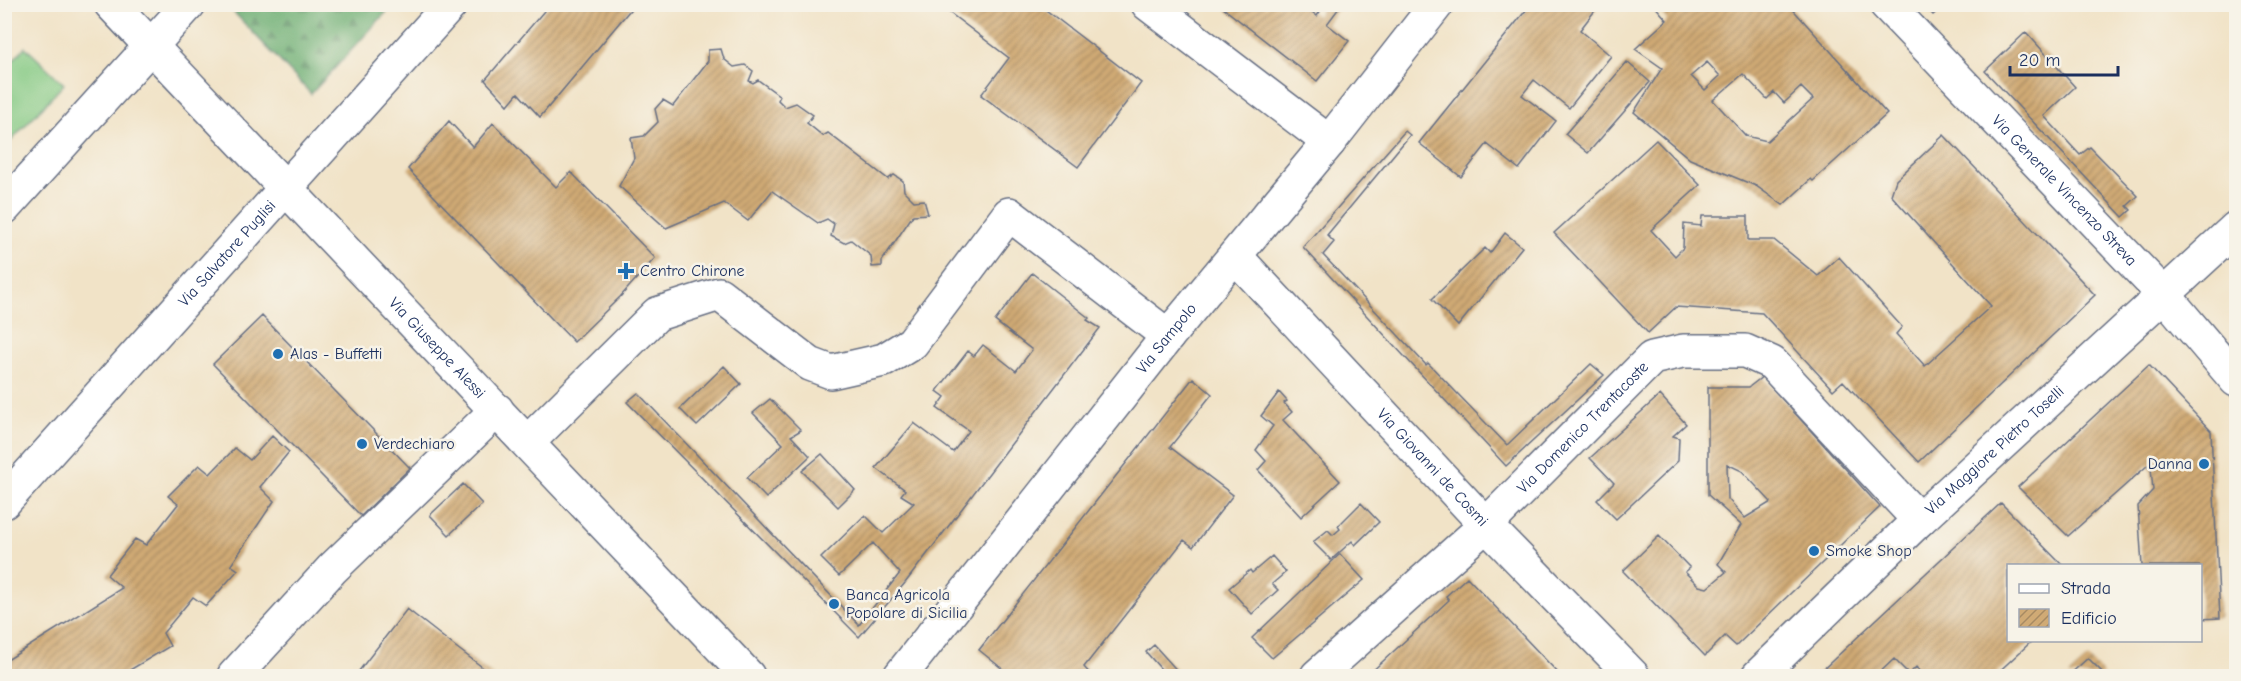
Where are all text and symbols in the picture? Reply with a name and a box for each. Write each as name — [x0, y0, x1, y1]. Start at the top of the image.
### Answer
scale bar — [2010, 39, 2118, 77]
text: 20 m — [2019, 50, 2060, 71]
street label: Via Generale Vincenzo Streva — [1988, 111, 2140, 270]
street label: Via Salvatore Puglisi — [175, 197, 279, 310]
marker: Centro Chirone — [617, 262, 635, 280]
place label: Centro Chirone — [640, 262, 745, 280]
street label: Via Giuseppe Alessi — [385, 294, 489, 402]
street label: Via Sampolo — [1133, 300, 1200, 377]
place label: Alas - Buffetti — [290, 345, 382, 363]
marker: Alas - Buffetti — [271, 347, 285, 361]
street label: Via Domenico Trentacoste — [1514, 358, 1652, 497]
street label: Via Maggiore Pietro Toselli — [1922, 382, 2068, 519]
street label: Via Giovanni de Cosmi — [1373, 405, 1492, 530]
place label: Verdechiaro — [374, 435, 455, 453]
marker: Verdechiaro — [355, 437, 369, 451]
place label: Danna — [2148, 455, 2192, 473]
marker: Danna — [2197, 457, 2211, 471]
place label: Smoke Shop — [1826, 542, 1912, 560]
marker: Smoke Shop — [1807, 544, 1821, 558]
legend — [2007, 564, 2202, 642]
text: Strada — [2061, 578, 2111, 599]
place label: Banca Agricola Popolare di Sicilia — [846, 586, 968, 622]
marker: Banca Agricola Popolare di Sicilia — [827, 597, 841, 611]
text: Edificio — [2061, 608, 2117, 629]

